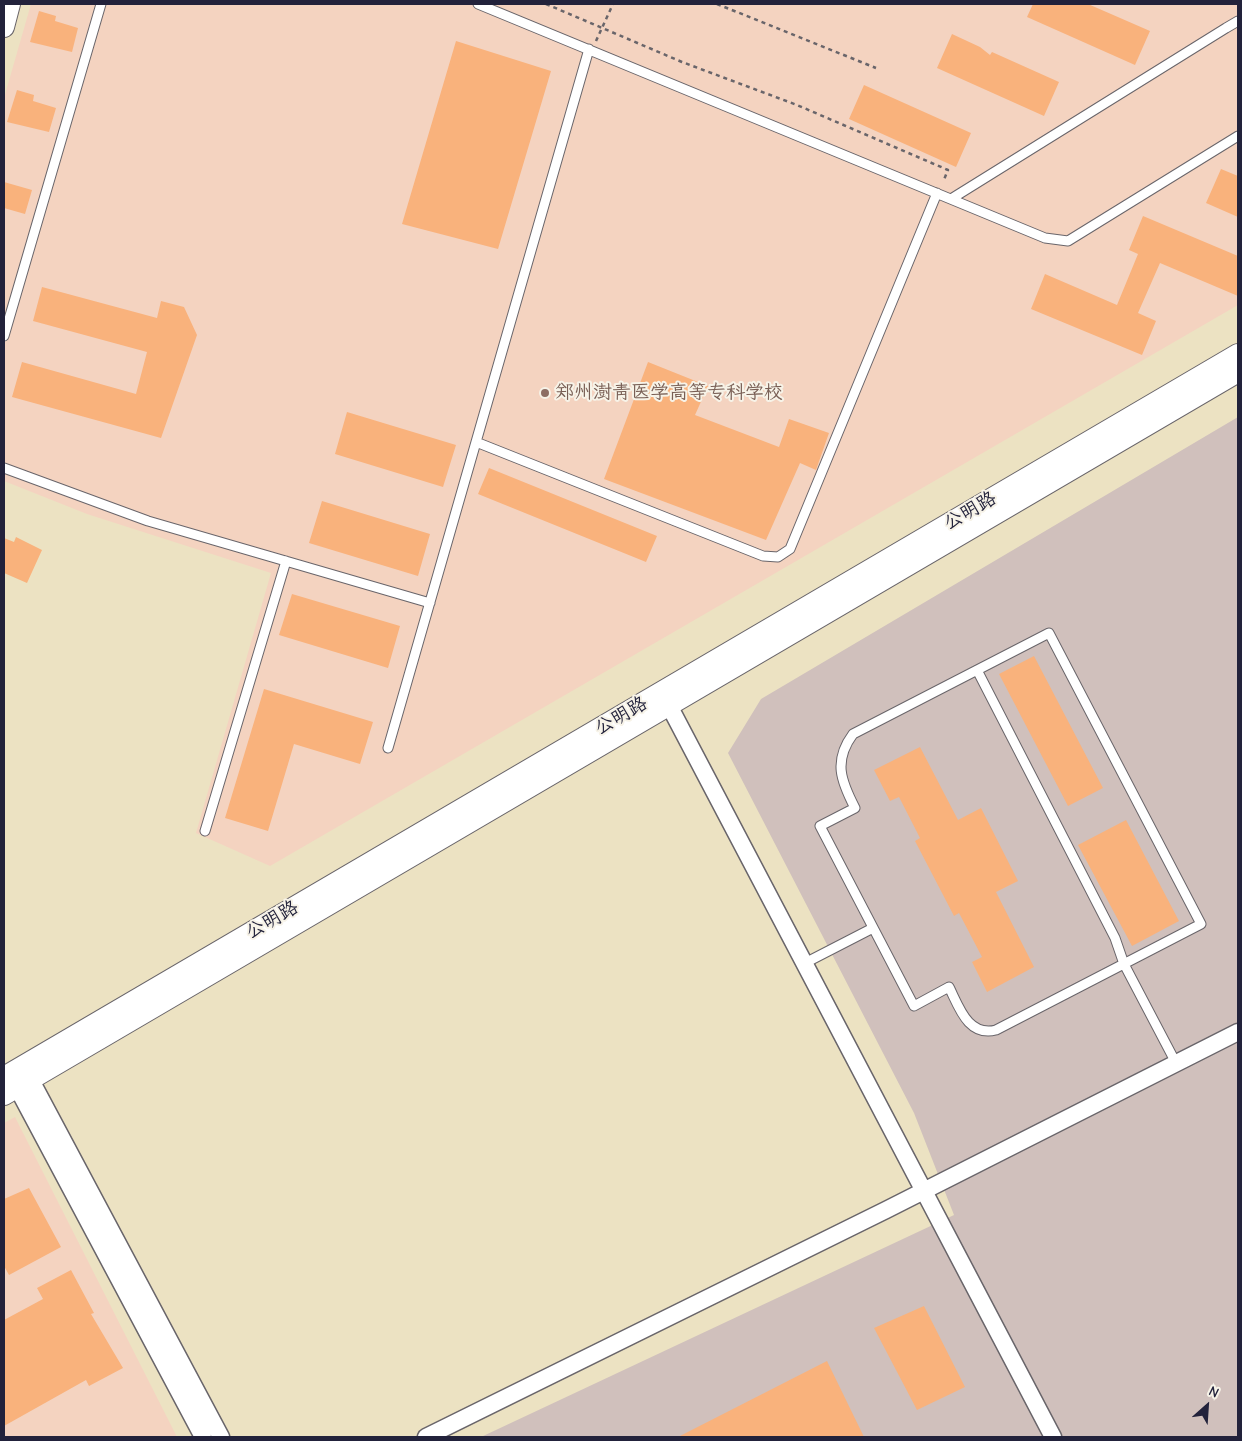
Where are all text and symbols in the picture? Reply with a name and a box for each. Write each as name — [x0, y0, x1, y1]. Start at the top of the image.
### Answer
place label: 郑州澍青医学高等专科学校 — [555, 382, 783, 404]
marker: 郑州澍青医学高等专科学校 — [539, 387, 551, 399]
street label: 公明路 — [940, 487, 1000, 535]
street label: 公明路 — [591, 692, 651, 740]
street label: 公明路 — [242, 896, 302, 944]
north arrow — [1182, 1381, 1232, 1431]
text: N — [1206, 1382, 1222, 1402]

